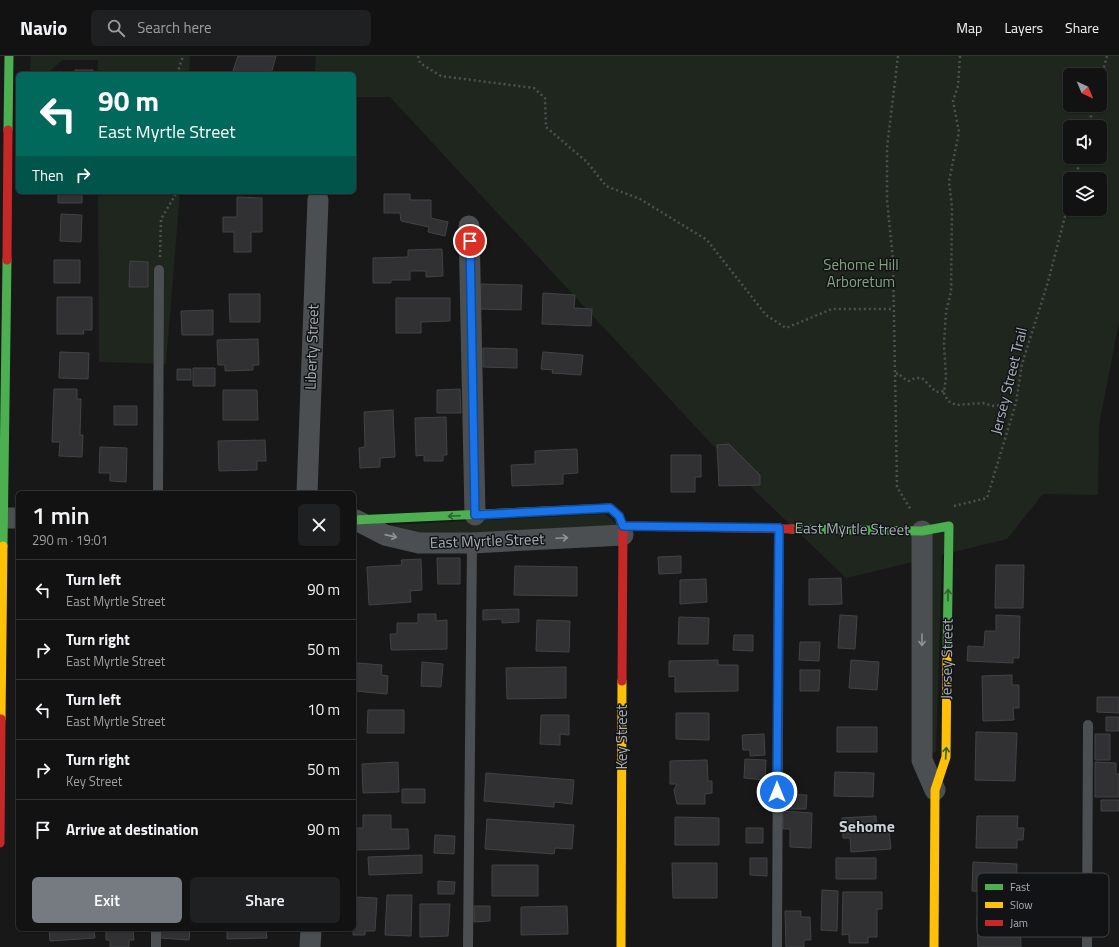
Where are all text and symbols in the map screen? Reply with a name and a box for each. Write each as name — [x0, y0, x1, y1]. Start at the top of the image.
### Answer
search box — [91, 10, 371, 46]
text: Navio — [20, 13, 67, 42]
text: Search here — [137, 16, 212, 39]
icon: search — [105, 17, 127, 39]
text: Map — [956, 17, 982, 38]
text: Layers — [1004, 17, 1043, 38]
text: Share — [1065, 17, 1099, 38]
north arrow — [1063, 68, 1107, 112]
map controls — [1063, 68, 1107, 216]
text: 90 m — [98, 79, 159, 122]
icon: left — [32, 88, 84, 140]
text: East Myrtle Street — [98, 118, 236, 145]
button: sound — [1063, 120, 1107, 164]
text: Then — [32, 164, 64, 187]
icon: right — [72, 164, 94, 186]
button: layers — [1063, 172, 1107, 216]
pin — [453, 224, 487, 258]
icon: arrive — [459, 230, 481, 252]
park label: Sehome Hill Arboretum — [823, 253, 899, 293]
street label: Liberty Street — [299, 303, 325, 390]
street label: Jersey Street Trail — [984, 325, 1033, 437]
text: 1 min — [32, 497, 90, 533]
button: close — [298, 504, 340, 546]
one-way arrow — [448, 512, 461, 519]
street label: East Myrtle Street — [794, 516, 910, 541]
street label: East Myrtle Street — [429, 527, 545, 554]
text: 290 m · 19:01 — [32, 530, 108, 550]
one-way arrow — [384, 533, 397, 540]
one-way arrow — [555, 535, 568, 542]
text: Turn left — [66, 568, 121, 591]
text: 90 m — [307, 578, 340, 601]
icon: left — [32, 579, 54, 601]
one-way arrow — [944, 589, 952, 602]
text: East Myrtle Street — [66, 591, 165, 611]
street label: Jersey Street — [934, 618, 959, 700]
text: Turn right — [66, 628, 130, 651]
one-way arrow — [918, 633, 926, 646]
text: 50 m — [307, 638, 340, 661]
icon: right — [32, 639, 54, 661]
text: East Myrtle Street — [66, 651, 165, 671]
text: Turn left — [66, 688, 121, 711]
text: 10 m — [307, 698, 340, 721]
icon: left — [32, 699, 54, 721]
street label: Key Street — [610, 704, 633, 769]
text: East Myrtle Street — [66, 711, 165, 731]
one-way arrow — [942, 747, 949, 760]
text: Turn right — [66, 748, 130, 771]
text: 50 m — [307, 758, 340, 781]
icon: right — [32, 759, 54, 781]
text: Key Street — [66, 771, 122, 791]
position arrow — [756, 771, 798, 813]
district label: Sehome — [839, 814, 895, 838]
text: Arrive at destination — [66, 818, 199, 841]
text: 90 m — [307, 818, 340, 841]
icon: arrive — [32, 819, 54, 841]
legend — [977, 873, 1109, 937]
button: Exit — [32, 877, 182, 923]
button: Share — [190, 877, 340, 923]
text: Fast — [1010, 879, 1030, 895]
text: Slow — [1010, 897, 1033, 913]
text: Jam — [1010, 915, 1028, 931]

